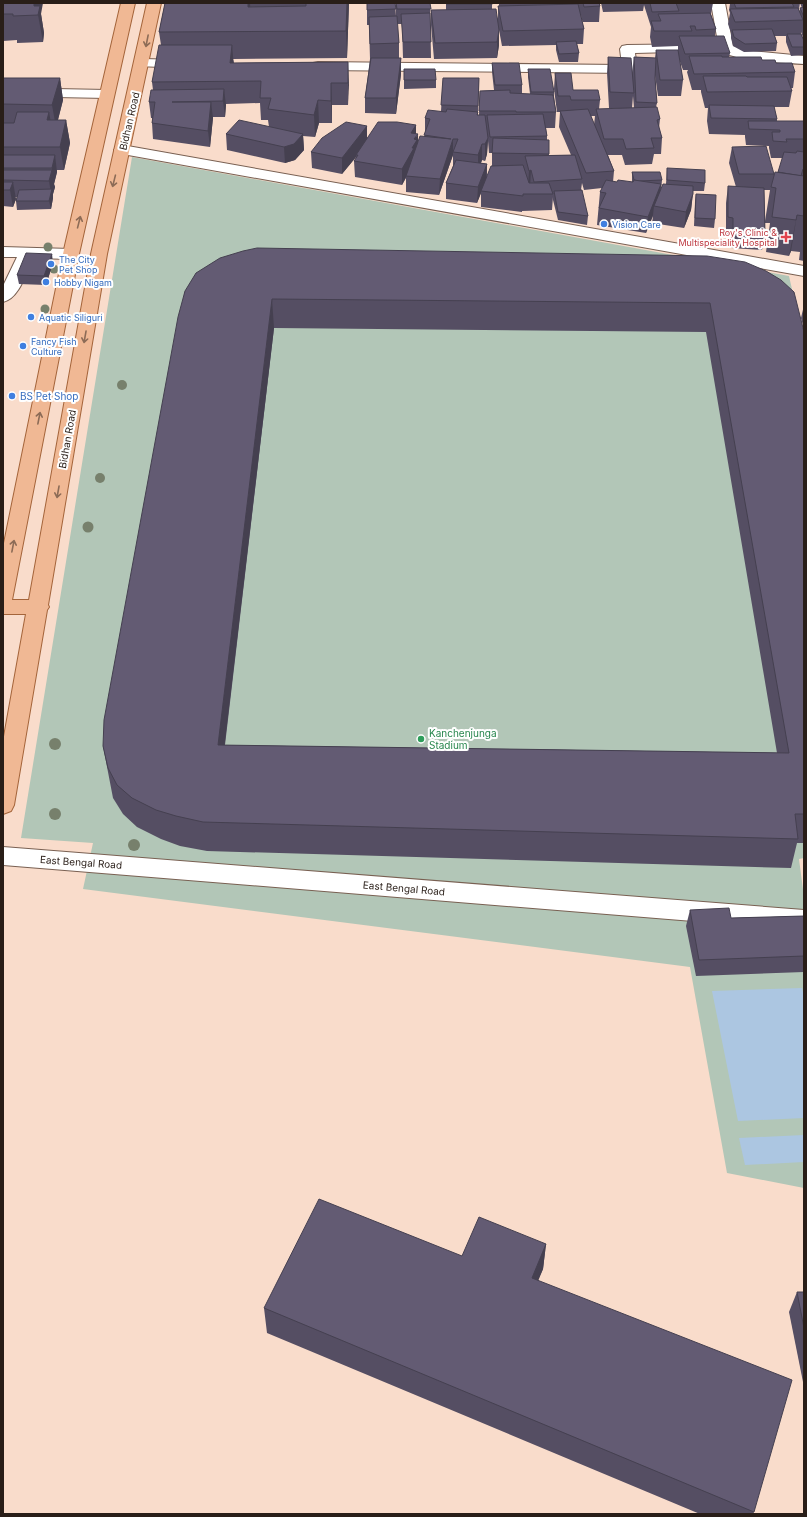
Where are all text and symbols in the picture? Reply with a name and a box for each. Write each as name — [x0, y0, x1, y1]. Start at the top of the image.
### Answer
one-way arrow — [142, 34, 150, 47]
street label: Bidhan Road — [116, 91, 142, 151]
one-way arrow — [110, 175, 117, 188]
one-way arrow — [76, 216, 83, 229]
marker: Vision Care — [599, 219, 609, 229]
place label: Vision Care — [612, 219, 661, 230]
place label: Roy's Clinic & Multispeciality Hospital — [678, 227, 777, 248]
marker: Roy's Clinic & Multispeciality Hospital — [780, 231, 792, 243]
place label: The City Pet Shop — [59, 254, 98, 275]
marker: The City Pet Shop — [46, 259, 56, 269]
marker: Hobby Nigam — [41, 277, 51, 287]
place label: Hobby Nigam — [54, 277, 112, 288]
marker: Aquatic Siliguri — [26, 312, 36, 322]
place label: Aquatic Siliguri — [39, 312, 103, 323]
one-way arrow — [80, 330, 88, 343]
place label: Fancy Fish Culture — [31, 336, 77, 357]
marker: Fancy Fish Culture — [18, 341, 28, 351]
place label: BS Pet Shop — [20, 390, 78, 402]
marker: BS Pet Shop — [7, 391, 17, 401]
street label: Bidhan Road — [56, 409, 78, 469]
one-way arrow — [35, 412, 43, 425]
one-way arrow — [54, 486, 62, 499]
one-way arrow — [10, 539, 18, 552]
place label: Kanchenjunga Stadium — [429, 727, 497, 751]
marker: Kanchenjunga Stadium — [416, 734, 426, 744]
street label: East Bengal Road — [39, 853, 123, 871]
street label: East Bengal Road — [362, 878, 446, 898]

